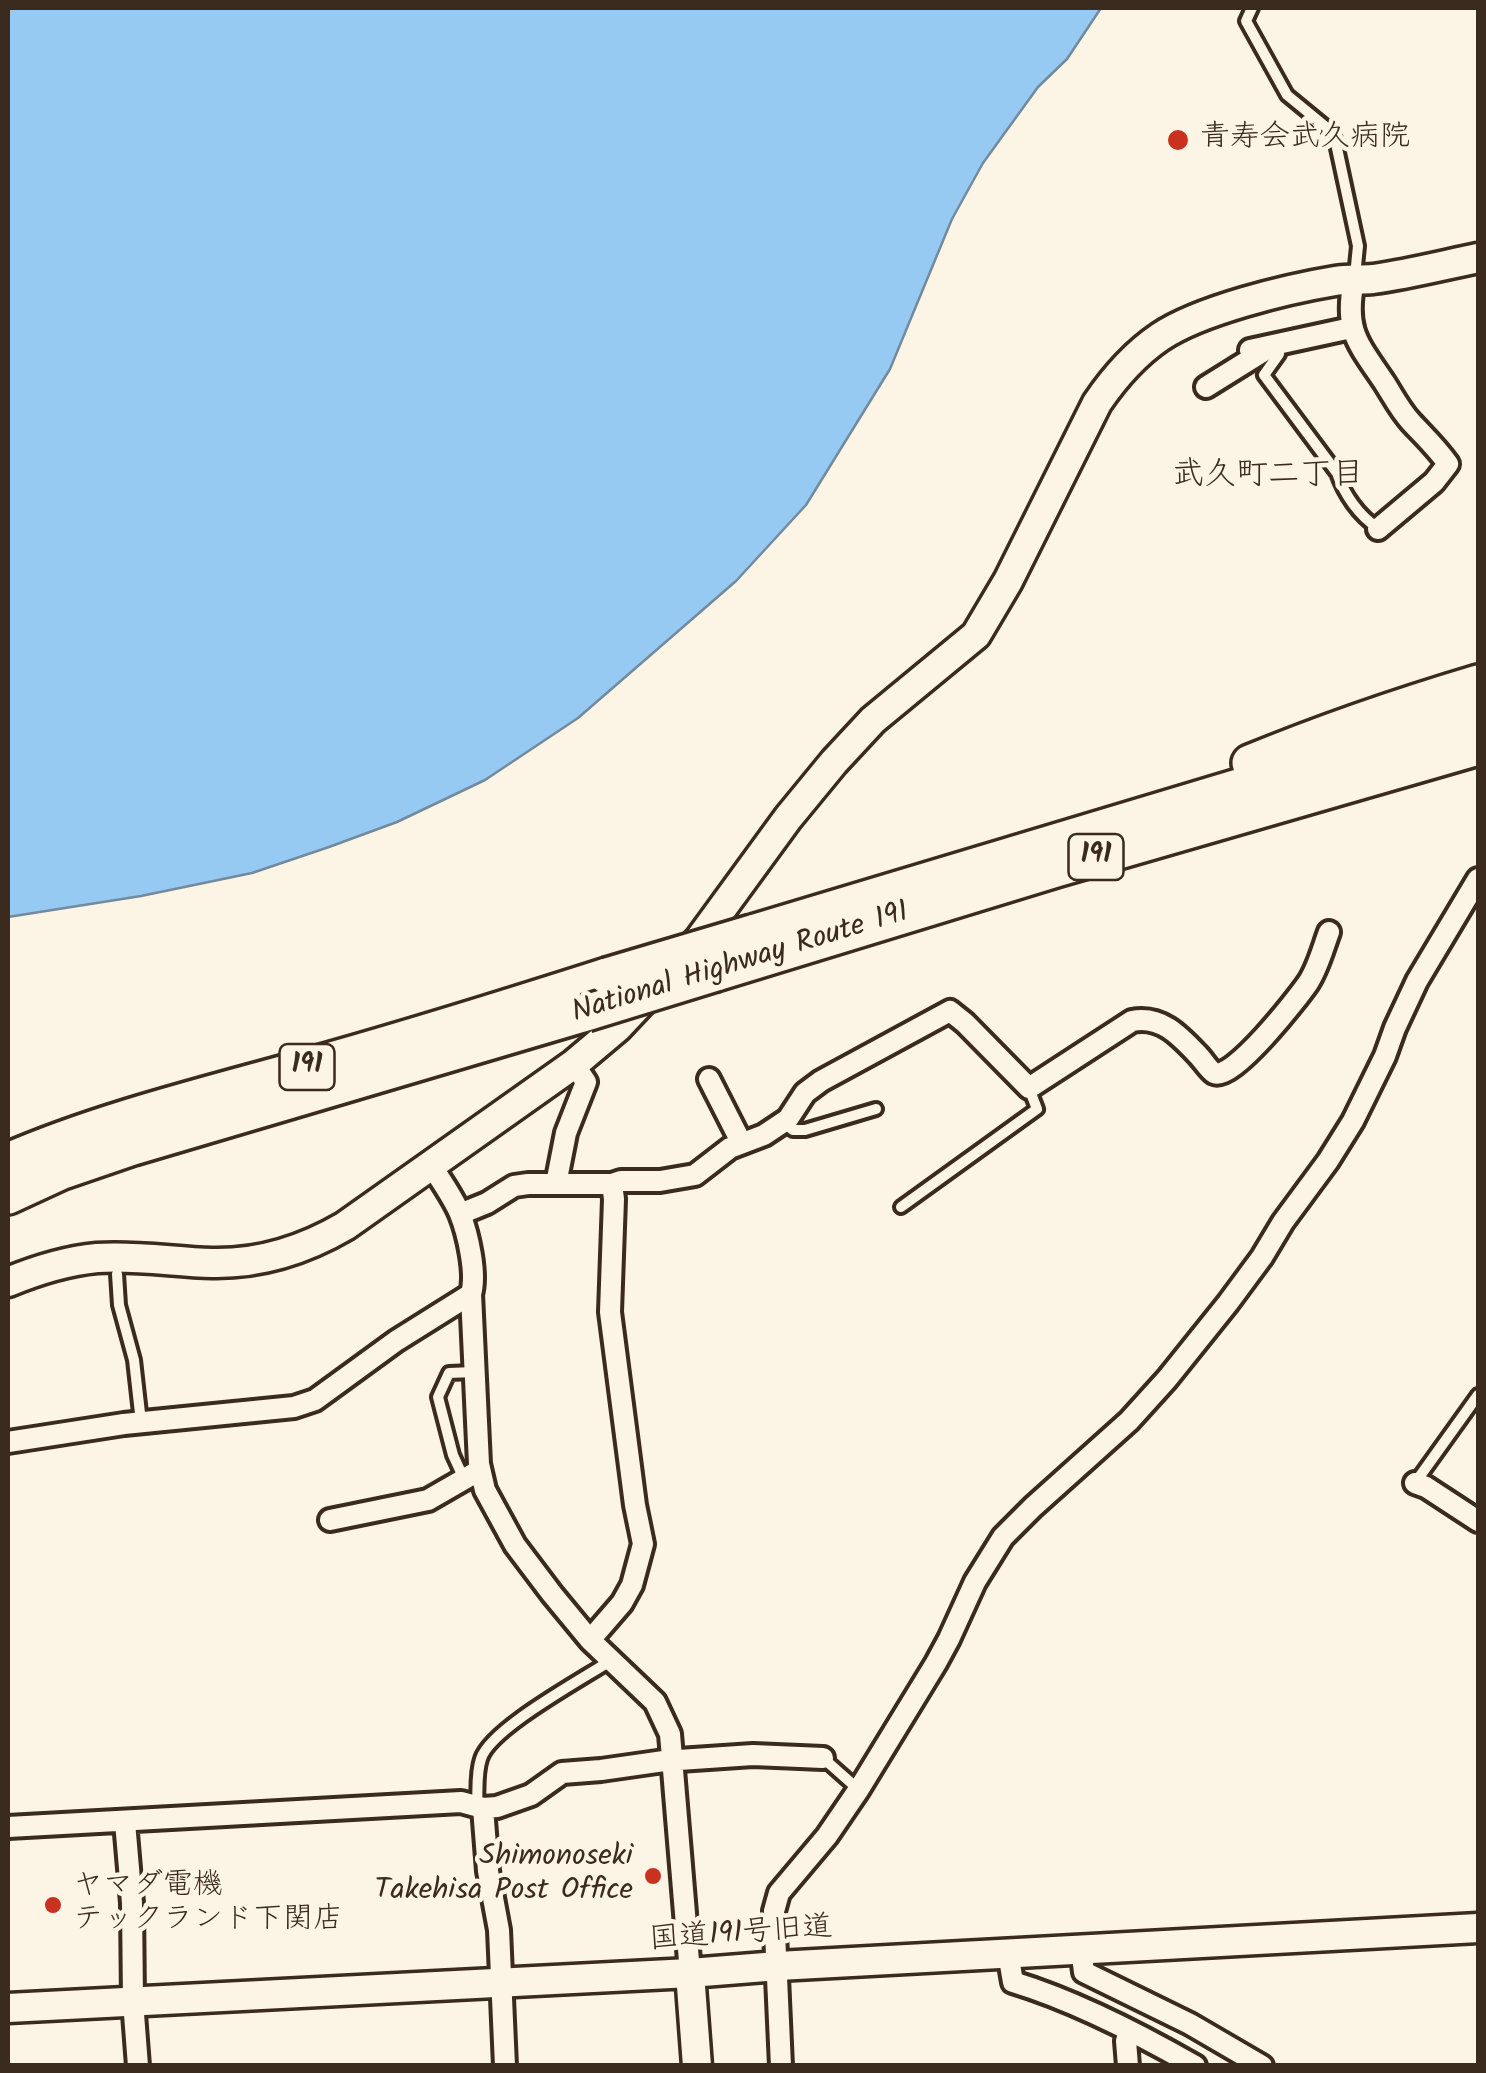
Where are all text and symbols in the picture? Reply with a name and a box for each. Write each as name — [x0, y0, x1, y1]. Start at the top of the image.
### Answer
place label: 青寿会武久病院 — [1200, 122, 1410, 158]
marker: 青寿会武久病院 — [1165, 127, 1191, 153]
district label: 武久町二丁目 — [1172, 459, 1364, 497]
road number: 191 — [1068, 834, 1124, 880]
street label: National Highway Route 191 — [568, 897, 914, 1033]
road number: 191 — [280, 1044, 334, 1090]
place label: Shimonoseki Takehisa Post Office — [375, 1841, 633, 1912]
marker: Shimonoseki Takehisa Post Office — [642, 1865, 664, 1887]
place label: ヤマダ電機 テックランド下関店 — [73, 1870, 343, 1940]
marker: ヤマダ電機 テックランド下関店 — [42, 1894, 64, 1916]
street label: 国道191号旧道 — [648, 1912, 834, 1960]

